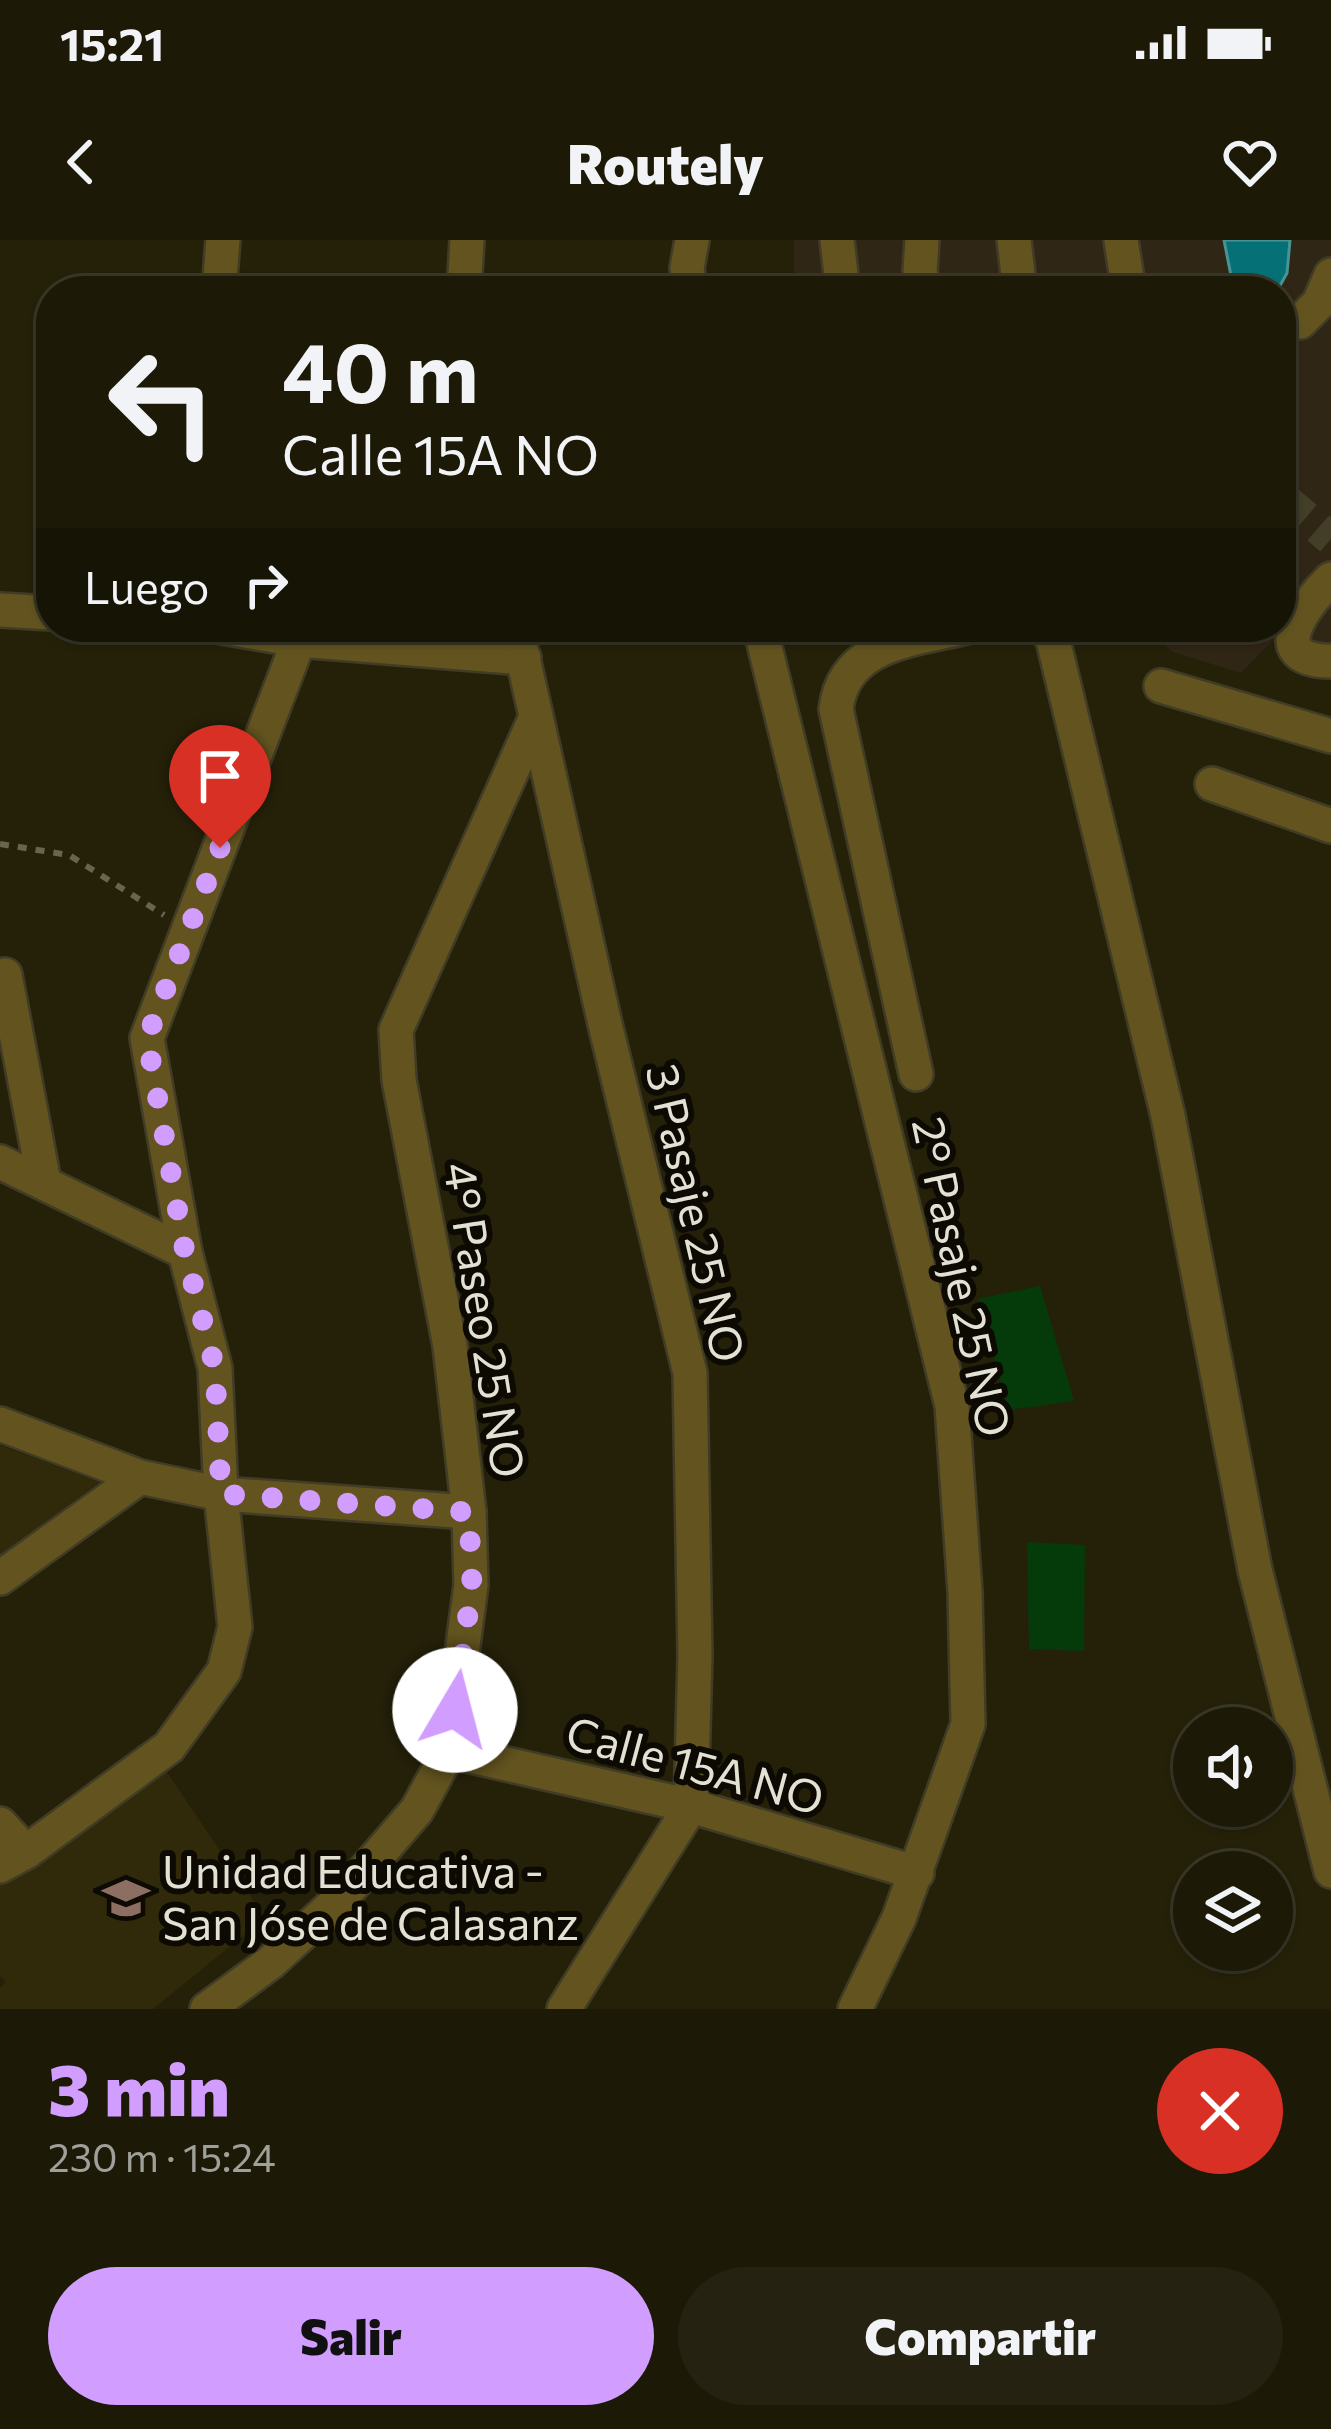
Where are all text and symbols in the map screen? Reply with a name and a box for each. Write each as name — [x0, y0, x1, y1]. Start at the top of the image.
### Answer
text: 15:21 — [60, 15, 164, 70]
icon: back — [48, 129, 114, 195]
text: Routely — [567, 129, 764, 195]
icon: heart — [1217, 129, 1283, 195]
text: 40 m — [282, 318, 479, 420]
icon: left — [84, 324, 240, 480]
text: Calle 15A NO — [282, 420, 599, 486]
icon: right — [233, 552, 299, 618]
text: Luego — [84, 558, 209, 613]
pin — [169, 725, 271, 848]
icon: arrive — [187, 743, 253, 809]
street label: 3 Pasaje 25 NO — [636, 1058, 758, 1367]
street label: 2° Pasaje 25 NO — [903, 1112, 1024, 1441]
street label: 4° Paseo 25 NO — [434, 1158, 539, 1481]
position arrow — [392, 1647, 518, 1773]
street label: Calle 15A NO — [561, 1703, 830, 1824]
map controls — [1173, 1707, 1293, 1971]
button: sound — [1173, 1707, 1293, 1827]
place label: Unidad Educativa - San Jóse de Calasanz — [162, 1842, 579, 1949]
button: layers — [1173, 1851, 1293, 1971]
school or university icon: Unidad Educativa - San Jóse de Calasanz — [101, 1873, 151, 1923]
text: 3 min — [48, 2043, 230, 2131]
button: close — [1157, 2048, 1283, 2174]
text: 230 m · 15:24 — [48, 2132, 276, 2180]
button: Salir — [48, 2267, 654, 2405]
button: Compartir — [678, 2267, 1283, 2405]

